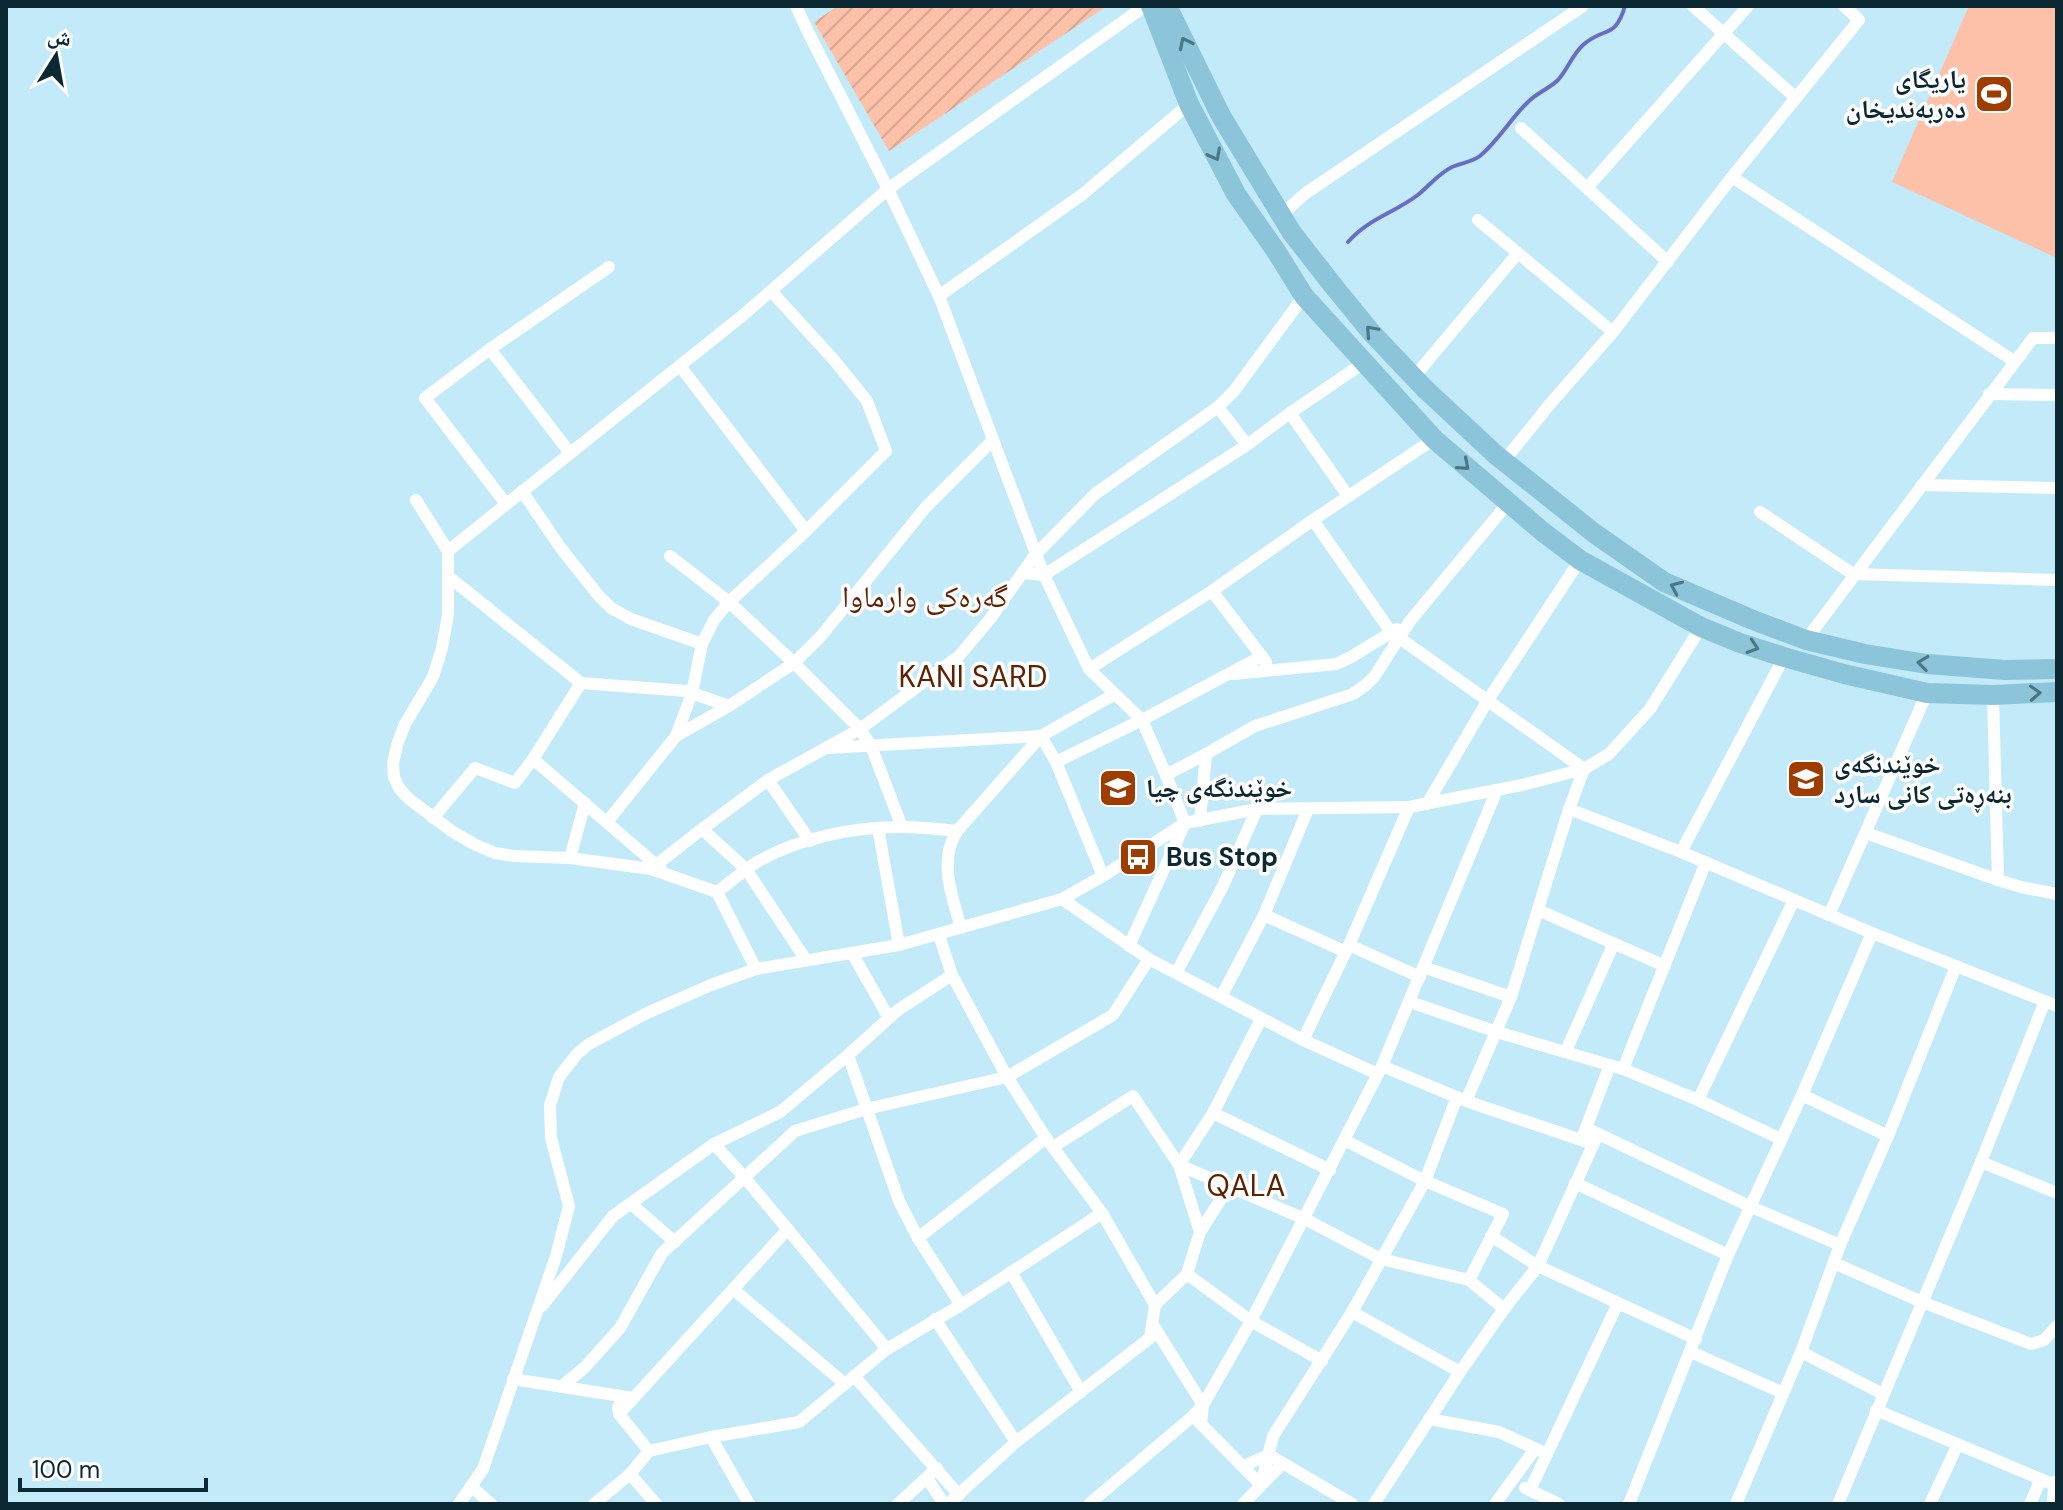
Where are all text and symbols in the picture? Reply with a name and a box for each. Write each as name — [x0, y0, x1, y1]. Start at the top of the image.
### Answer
north arrow — [16, 16, 96, 96]
text: ش — [45, 20, 74, 53]
one-way arrow — [1179, 37, 1195, 52]
place label: یاریگاى ده‌ربه‌ندیخان — [1846, 62, 1966, 126]
sports icon: یاریگاى ده‌ربه‌ندیخان — [1973, 73, 2015, 115]
one-way arrow — [1206, 146, 1221, 161]
one-way arrow — [1366, 326, 1380, 341]
one-way arrow — [1454, 455, 1469, 470]
district label: گەرەکی وارماوا — [842, 577, 1008, 616]
one-way arrow — [1670, 581, 1684, 597]
one-way arrow — [1745, 638, 1759, 654]
one-way arrow — [1916, 655, 1929, 672]
district label: KANI SARD — [899, 657, 1047, 696]
one-way arrow — [2029, 684, 2042, 701]
place label: خوێندنگەی بنەڕەتی کانی سارد — [1834, 747, 2012, 813]
school or university icon: خوێندنگەی بنەڕەتی کانی سارد — [1785, 758, 1827, 800]
school or university icon: خوێندنگەی چیا — [1097, 767, 1139, 809]
place label: خوێندنگەی چیا — [1146, 771, 1292, 805]
bus stop icon: Bus Stop — [1117, 836, 1159, 878]
place label: Bus Stop — [1166, 840, 1278, 874]
district label: QALA — [1207, 1166, 1286, 1205]
scale bar — [20, 1442, 206, 1492]
text: 100 m — [32, 1454, 100, 1485]

